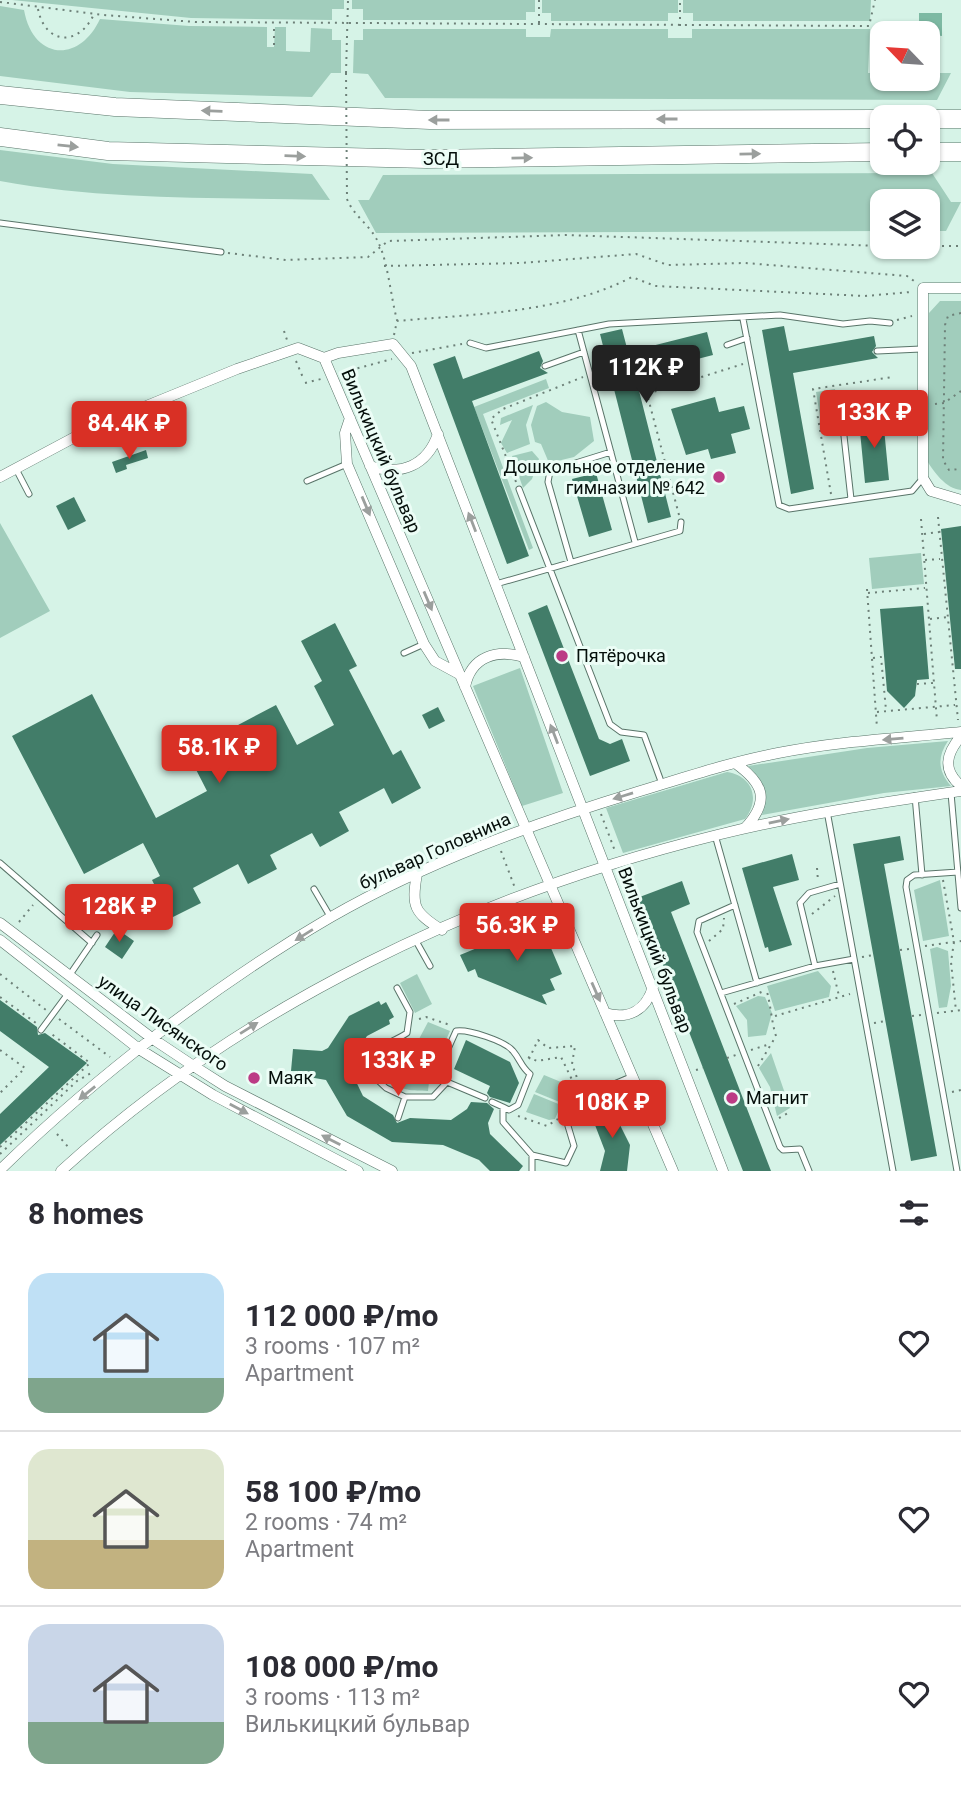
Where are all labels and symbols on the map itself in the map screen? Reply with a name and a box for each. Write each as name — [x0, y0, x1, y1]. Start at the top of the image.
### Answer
north arrow — [870, 21, 940, 91]
one-way arrow — [201, 105, 223, 116]
one-way arrow — [656, 113, 678, 125]
one-way arrow — [428, 114, 450, 126]
one-way arrow — [57, 141, 79, 152]
street label: ЗСД — [423, 148, 459, 169]
one-way arrow — [739, 148, 761, 159]
one-way arrow — [284, 150, 306, 161]
one-way arrow — [511, 152, 533, 163]
pin: 112K ₽ — [589, 346, 703, 405]
street label: Вилькицкий бульвар — [337, 366, 426, 536]
pin: 133K ₽ — [817, 391, 931, 450]
pin: 84.4K ₽ — [64, 402, 194, 461]
place label: Дошкольное отделение гимназии № 642 — [503, 456, 705, 498]
marker: Дошкольное отделение гимназии № 642 — [711, 469, 727, 485]
one-way arrow — [360, 496, 371, 517]
one-way arrow — [466, 511, 477, 532]
one-way arrow — [422, 591, 434, 611]
place label: Пятёрочка — [576, 645, 666, 666]
marker: Пятёрочка — [554, 648, 570, 664]
one-way arrow — [548, 723, 559, 744]
pin: 58.1K ₽ — [154, 726, 284, 785]
one-way arrow — [882, 734, 904, 745]
one-way arrow — [613, 791, 634, 802]
street label: бульвар Головнина — [356, 808, 514, 893]
one-way arrow — [768, 816, 790, 827]
street label: Вилькицкий бульвар — [614, 864, 697, 1036]
pin: 128K ₽ — [62, 884, 176, 944]
pin: 56.3K ₽ — [452, 904, 582, 963]
one-way arrow — [294, 929, 313, 942]
street label: улица Лисянского — [94, 970, 232, 1075]
one-way arrow — [591, 982, 602, 1003]
one-way arrow — [240, 1021, 259, 1034]
pin: 133K ₽ — [341, 1038, 455, 1098]
place label: Маяк — [268, 1067, 313, 1088]
marker: Маяк — [246, 1070, 262, 1086]
pin: 108K ₽ — [555, 1080, 669, 1140]
one-way arrow — [79, 1085, 96, 1100]
place label: Магнит — [746, 1087, 809, 1108]
marker: Магнит — [724, 1090, 740, 1106]
one-way arrow — [229, 1102, 249, 1114]
one-way arrow — [321, 1134, 341, 1145]

